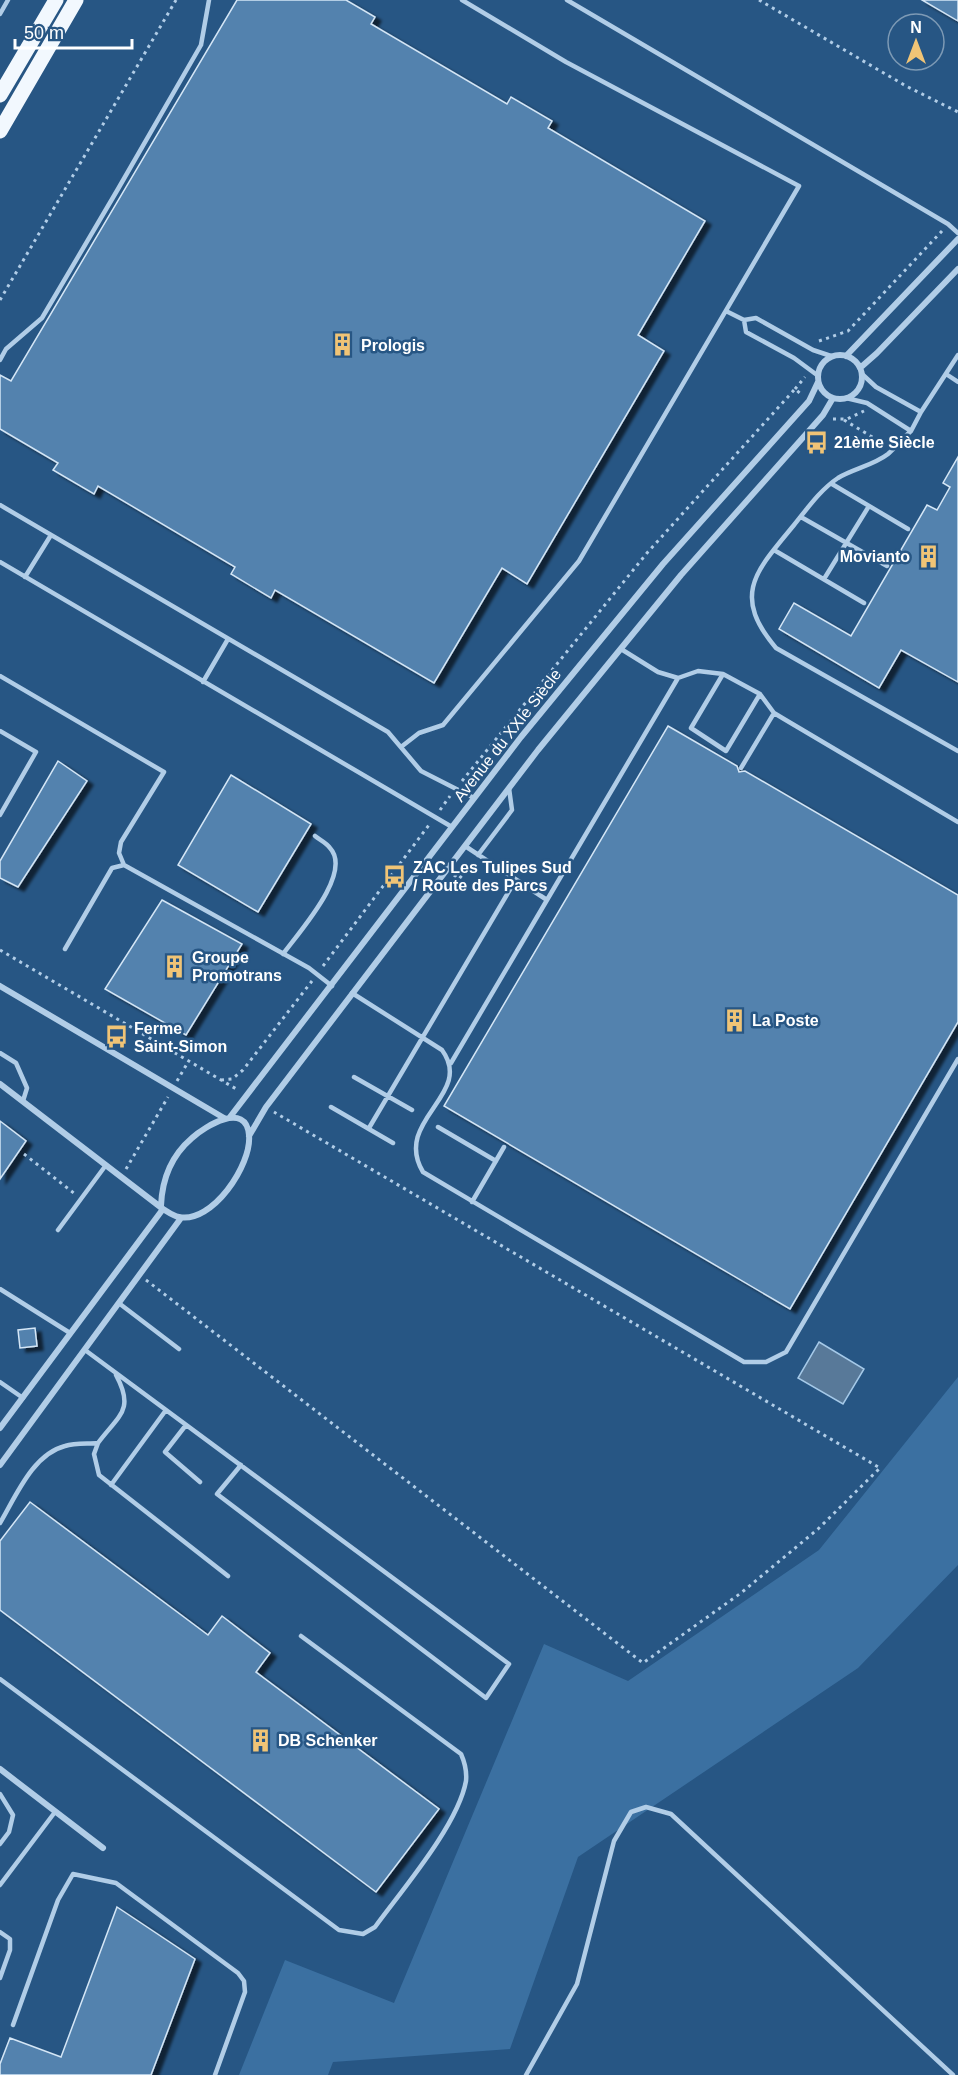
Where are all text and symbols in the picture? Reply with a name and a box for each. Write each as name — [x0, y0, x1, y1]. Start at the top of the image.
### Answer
scale bar — [15, 12, 132, 50]
north arrow — [886, 12, 946, 72]
text: N — [910, 19, 922, 36]
text: 50 m — [24, 23, 64, 43]
building icon: Prologis — [330, 332, 356, 358]
place label: Prologis — [361, 337, 425, 354]
bus stop icon: 21ème Siècle — [803, 429, 829, 455]
place label: 21ème Siècle — [834, 434, 935, 451]
building icon: Movianto — [915, 543, 941, 569]
place label: Movianto — [840, 548, 910, 565]
street label: Avenue du XXIe Siècle — [450, 666, 564, 805]
place label: ZAC Les Tulipes Sud / Route des Parcs — [413, 859, 572, 894]
bus stop icon: ZAC Les Tulipes Sud / Route des Parcs — [382, 863, 408, 889]
place label: Groupe Promotrans — [192, 949, 282, 984]
building icon: Groupe Promotrans — [161, 953, 187, 979]
building icon: La Poste — [721, 1007, 747, 1033]
place label: La Poste — [752, 1012, 819, 1029]
place label: Ferme Saint-Simon — [134, 1020, 227, 1055]
bus stop icon: Ferme Saint-Simon — [103, 1024, 129, 1050]
building icon: DB Schenker — [247, 1727, 273, 1753]
place label: DB Schenker — [278, 1732, 378, 1749]

